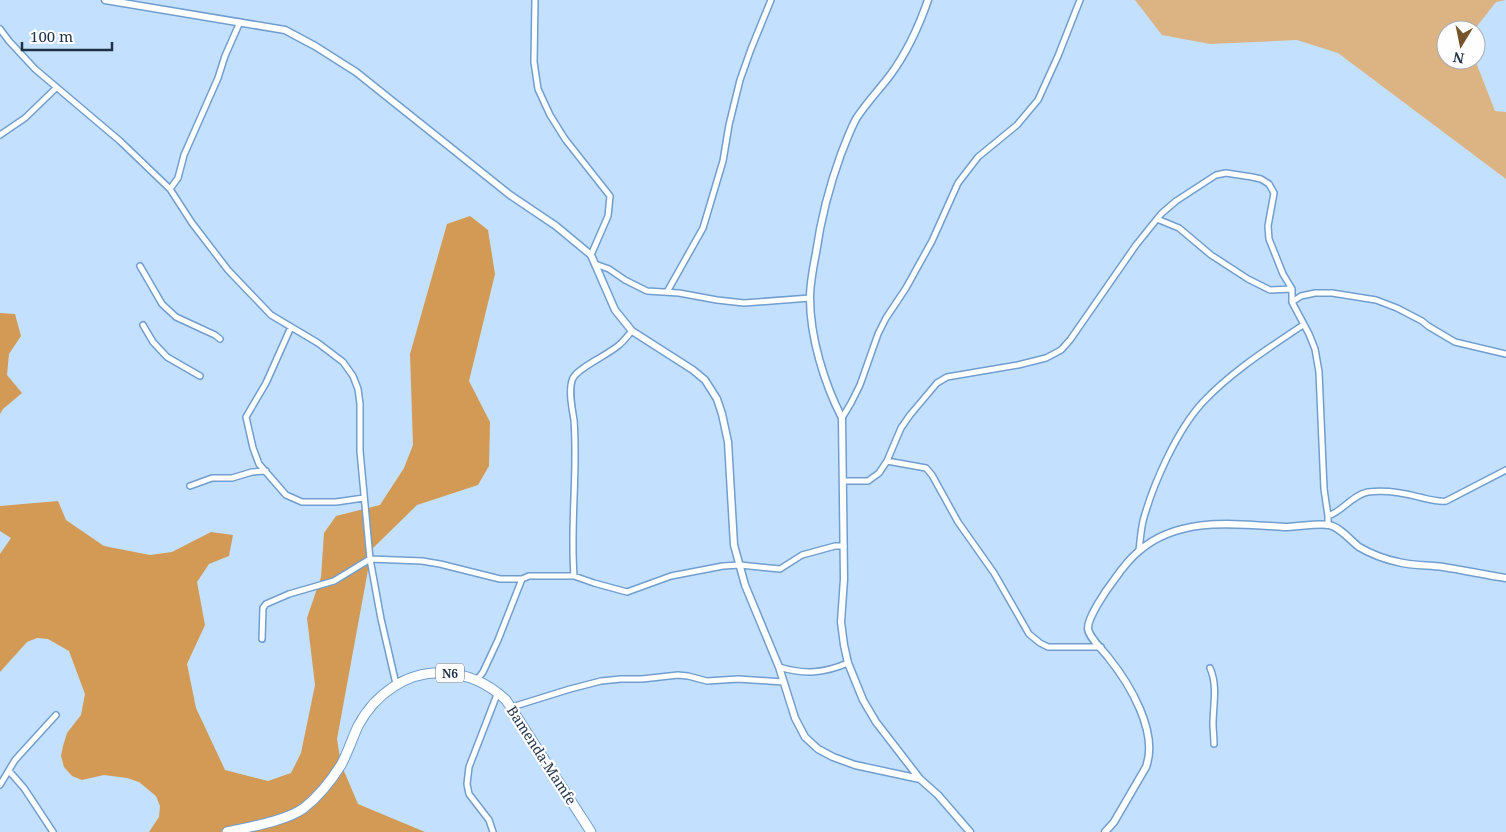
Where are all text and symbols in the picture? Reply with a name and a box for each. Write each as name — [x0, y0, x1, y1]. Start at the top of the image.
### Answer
scale bar — [22, 20, 112, 52]
north arrow — [1436, 20, 1486, 70]
text: 100 m — [30, 26, 73, 46]
text: N — [1452, 48, 1466, 69]
road number: N6 — [436, 664, 464, 682]
street label: Bamenda-Mamfe — [503, 702, 581, 808]

